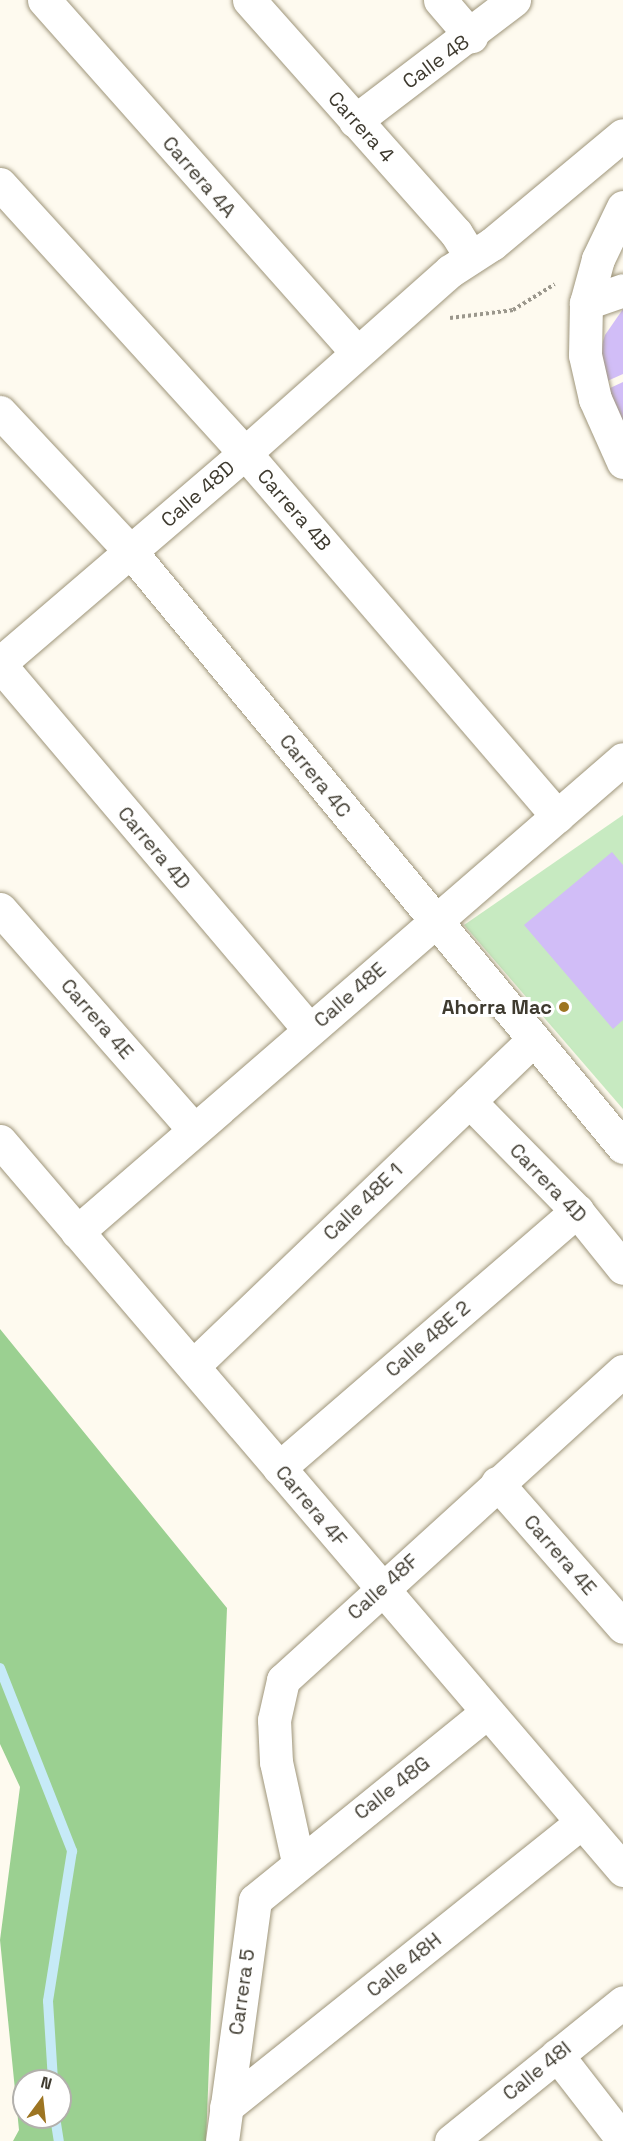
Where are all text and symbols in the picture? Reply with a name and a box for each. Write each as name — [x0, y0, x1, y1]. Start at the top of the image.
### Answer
street label: Calle 48 — [398, 30, 474, 94]
street label: Carrera 4 — [323, 87, 399, 167]
street label: Carrera 4A — [157, 131, 241, 223]
street label: Calle 48D — [156, 456, 240, 532]
street label: Carrera 4B — [252, 464, 336, 556]
street label: Carrera 4C — [274, 730, 356, 822]
street label: Carrera 4D — [113, 802, 195, 894]
street label: Calle 48E — [309, 957, 391, 1033]
street label: Carrera 4E — [56, 974, 138, 1064]
place label: Ahorra Mac — [442, 995, 552, 1019]
marker: Ahorra Mac — [557, 1000, 571, 1014]
street label: Carrera 4D — [504, 1139, 592, 1227]
street label: Calle 48E 1 — [318, 1158, 408, 1246]
street label: Calle 48E 2 — [381, 1296, 475, 1382]
street label: Carrera 4F — [270, 1461, 352, 1551]
street label: Carrera 4E — [519, 1510, 601, 1600]
street label: Calle 48F — [343, 1549, 423, 1625]
street label: Calle 48G — [349, 1751, 435, 1825]
street label: Calle 48H — [362, 1928, 446, 2002]
street label: Carrera 5 — [224, 1947, 260, 2037]
street label: Calle 48I — [498, 2036, 576, 2106]
north arrow — [12, 2069, 72, 2129]
text: N — [38, 2072, 54, 2095]

